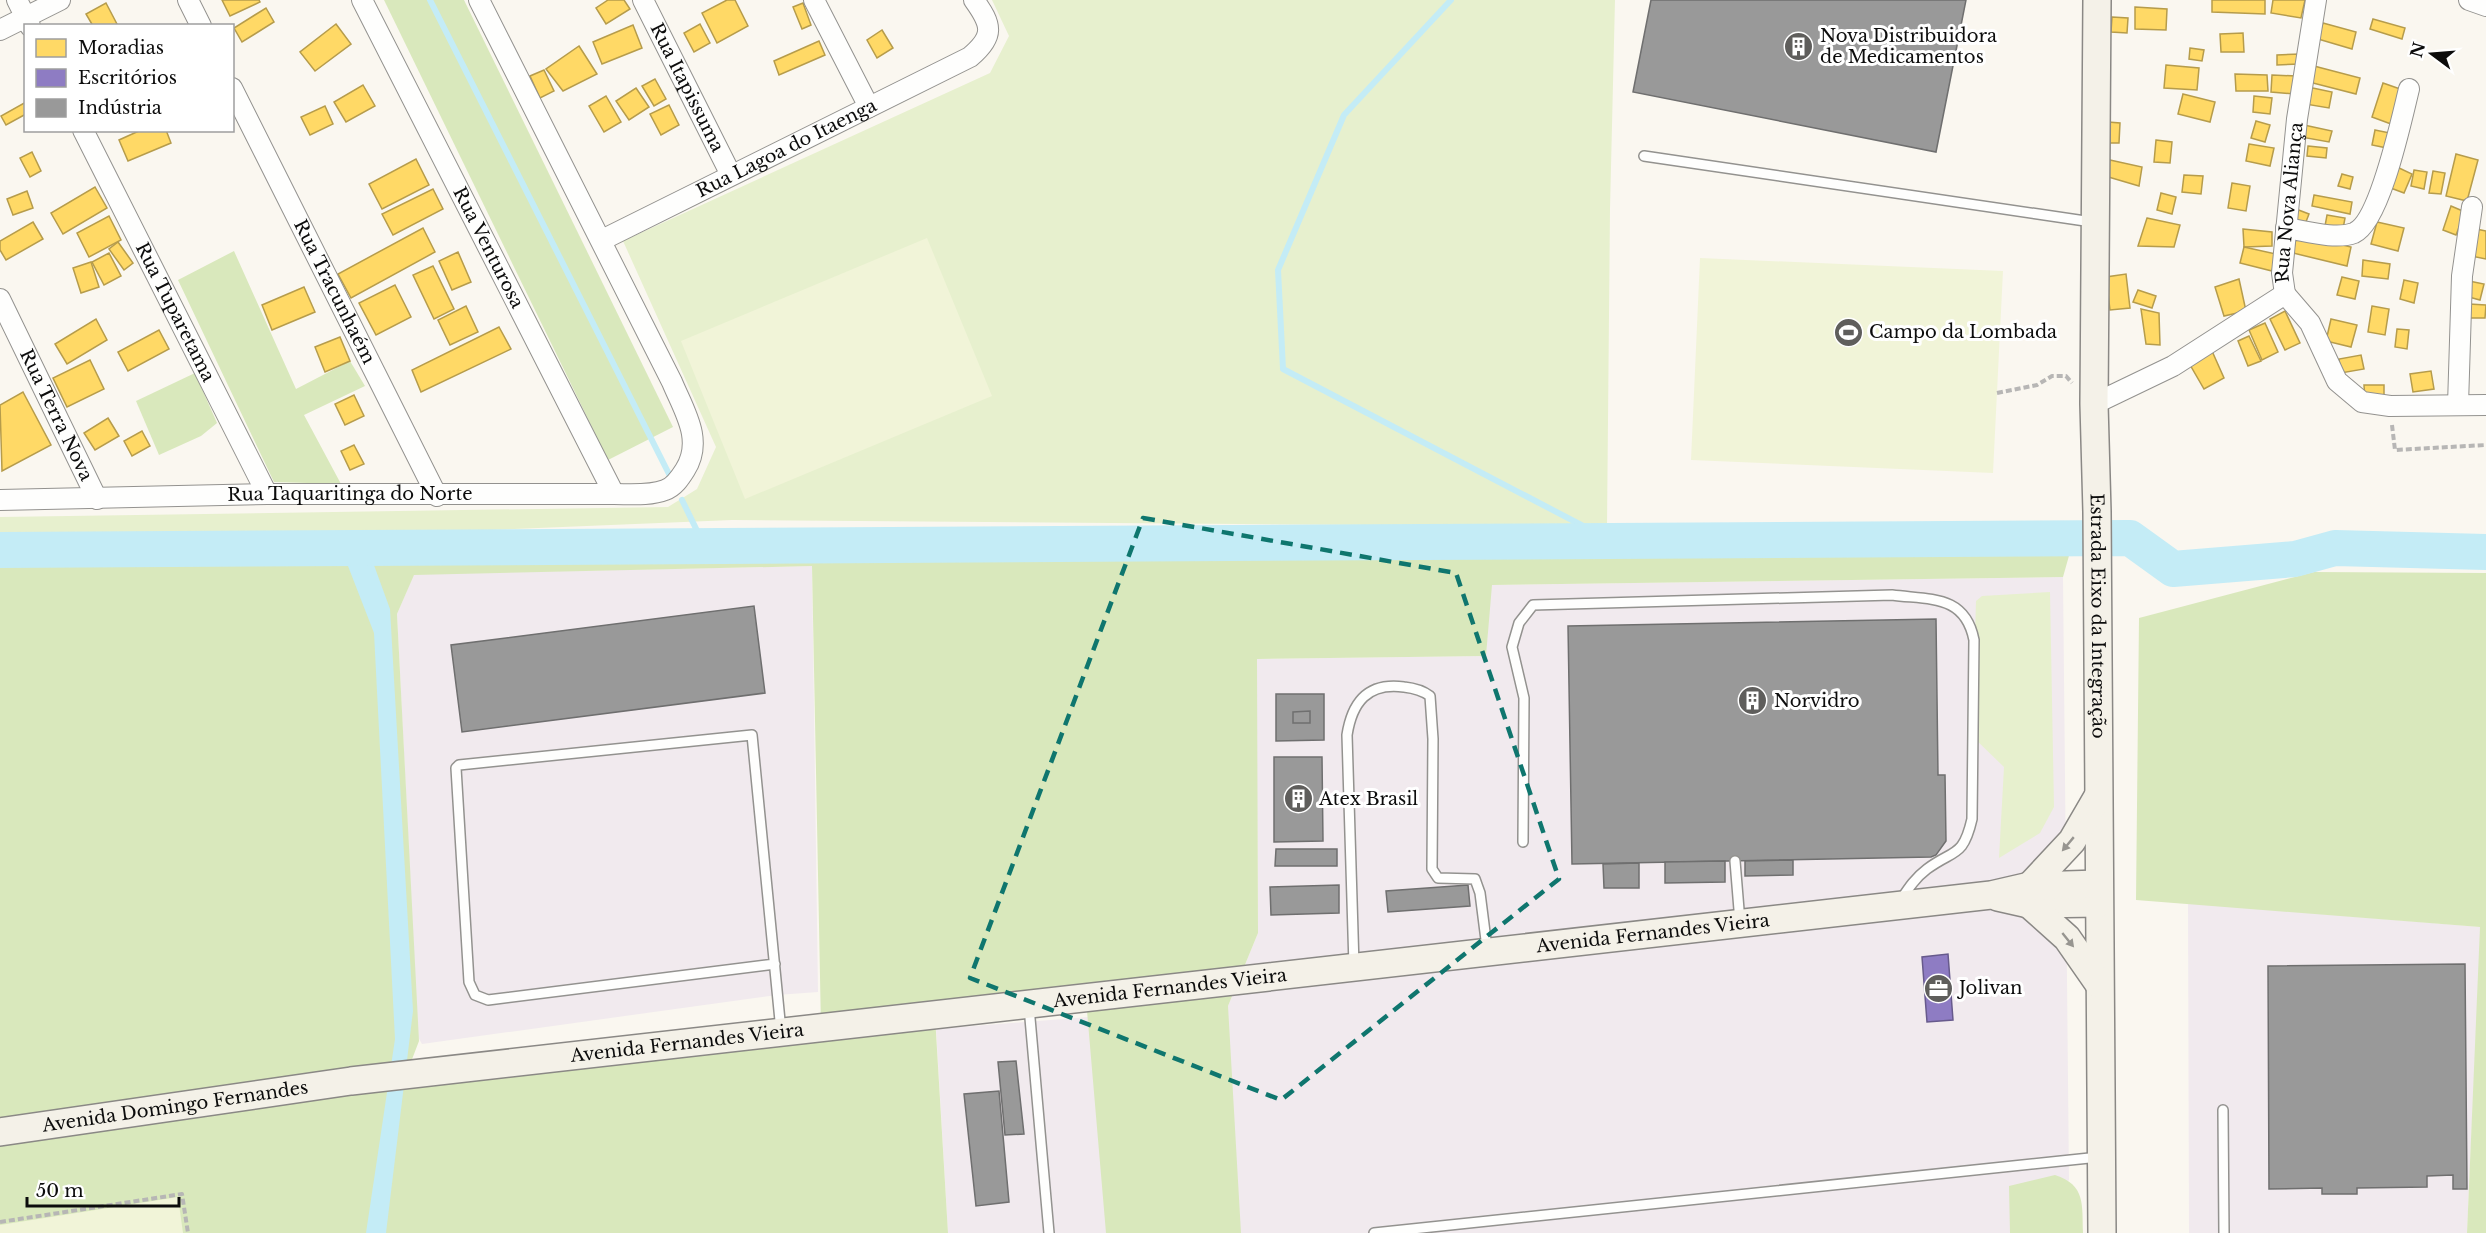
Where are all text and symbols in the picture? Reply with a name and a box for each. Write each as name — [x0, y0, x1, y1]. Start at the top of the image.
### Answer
street label: Rua Itapissuma — [645, 19, 729, 156]
legend — [24, 24, 234, 132]
north arrow — [2402, 24, 2462, 84]
place label: Nova Distribuidora de Medicamentos — [1820, 25, 1997, 68]
building icon: Nova Distribuidora de Medicamentos — [1783, 30, 1815, 62]
text: Moradias — [78, 37, 164, 59]
text: N — [2406, 40, 2429, 60]
text: Escritórios — [78, 67, 177, 89]
street label: Rua Lagoa do Itaenga — [693, 94, 880, 202]
text: Indústria — [78, 97, 162, 119]
street label: Rua Nova Aliança — [2270, 121, 2308, 284]
street label: Rua Venturosa — [448, 183, 528, 312]
street label: Rua Tracunhaém — [289, 216, 380, 368]
street label: Rua Tuparetama — [131, 239, 219, 385]
sports icon: Campo da Lombada — [1832, 316, 1864, 348]
place label: Campo da Lombada — [1869, 321, 2057, 343]
street label: Rua Terra Nova — [15, 346, 98, 484]
street label: Rua Taquaritinga do Norte — [227, 483, 473, 506]
street label: Estrada Eixo da Integração — [2085, 493, 2110, 739]
building icon: Norvidro — [1737, 685, 1769, 717]
place label: Norvidro — [1774, 690, 1859, 712]
building icon: Atex Brasil — [1282, 783, 1314, 815]
place label: Atex Brasil — [1318, 788, 1418, 810]
one-way arrow — [2062, 836, 2075, 851]
street label: Avenida Fernandes Vieira — [1534, 909, 1771, 958]
one-way arrow — [2061, 933, 2074, 948]
street label: Avenida Fernandes Vieira — [1051, 964, 1288, 1012]
office icon: Jolivan — [1922, 972, 1954, 1004]
place label: Jolivan — [1957, 977, 2022, 999]
street label: Avenida Fernandes Vieira — [568, 1019, 805, 1067]
street label: Avenida Domingo Fernandes — [40, 1076, 310, 1137]
scale bar — [27, 1170, 178, 1208]
text: 50 m — [36, 1180, 84, 1202]

